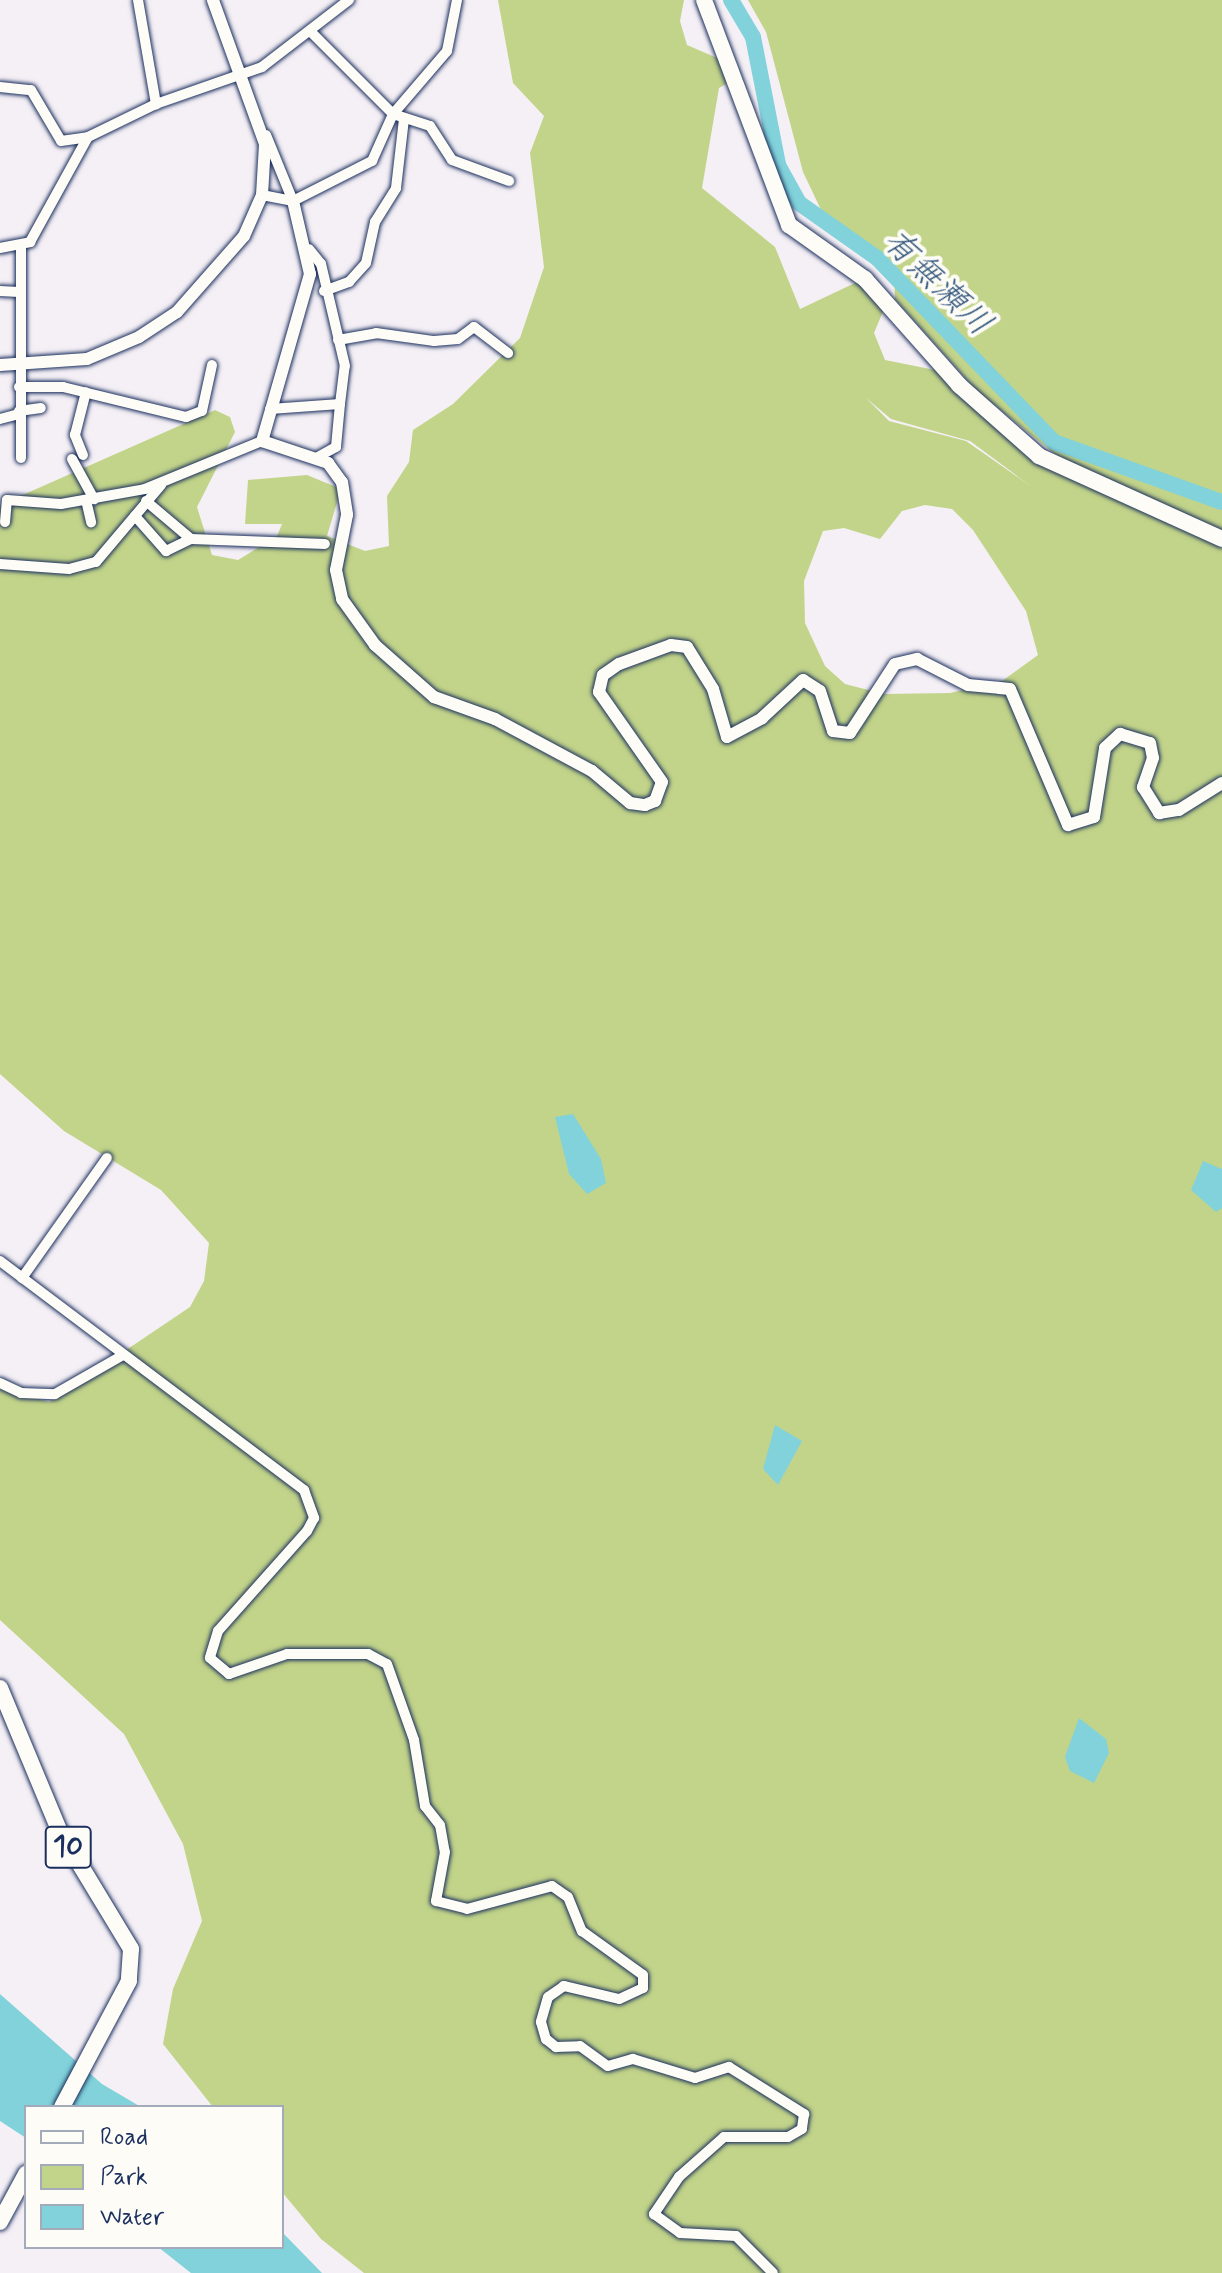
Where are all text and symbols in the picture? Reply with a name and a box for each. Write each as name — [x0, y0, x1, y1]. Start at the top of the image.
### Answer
water label: 有無瀬川 — [874, 221, 1000, 345]
road number: 10 — [44, 1821, 92, 1873]
legend — [24, 2105, 284, 2249]
text: Road — [100, 2122, 148, 2153]
text: Park — [100, 2162, 148, 2193]
text: Water — [100, 2202, 164, 2233]

